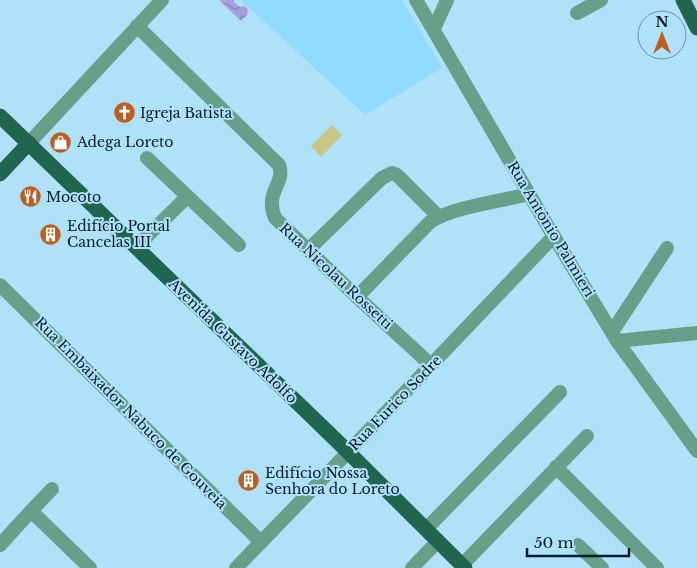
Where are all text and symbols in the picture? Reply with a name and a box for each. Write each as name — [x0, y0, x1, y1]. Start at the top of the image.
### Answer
north arrow — [637, 10, 687, 60]
text: N — [655, 13, 669, 31]
church icon: Igreja Batista — [112, 101, 136, 125]
place label: Igreja Batista — [140, 104, 233, 122]
shop icon: Adega Loreto — [49, 130, 73, 154]
place label: Adega Loreto — [76, 133, 173, 151]
street label: Rua Antônio Palmieri — [503, 158, 599, 300]
restaurant icon: Mocoto — [18, 185, 42, 209]
place label: Mocoto — [46, 188, 101, 206]
place label: Edifício Portal Cancelas III — [67, 217, 170, 251]
street label: Rua Nicolau Rossetti — [276, 219, 396, 333]
building icon: Edifício Portal Cancelas III — [39, 222, 63, 246]
street label: Avenida Gustavo Adolfo — [164, 274, 301, 407]
street label: Rua Embaixador Nabuco de Gouveia — [31, 313, 231, 513]
street label: Rua Eurico Sodre — [345, 351, 445, 455]
place label: Edifício Nossa Senhora do Loreto — [265, 464, 400, 498]
building icon: Edifício Nossa Senhora do Loreto — [237, 469, 261, 493]
scale bar — [527, 526, 630, 558]
text: 50 m — [534, 533, 574, 552]

